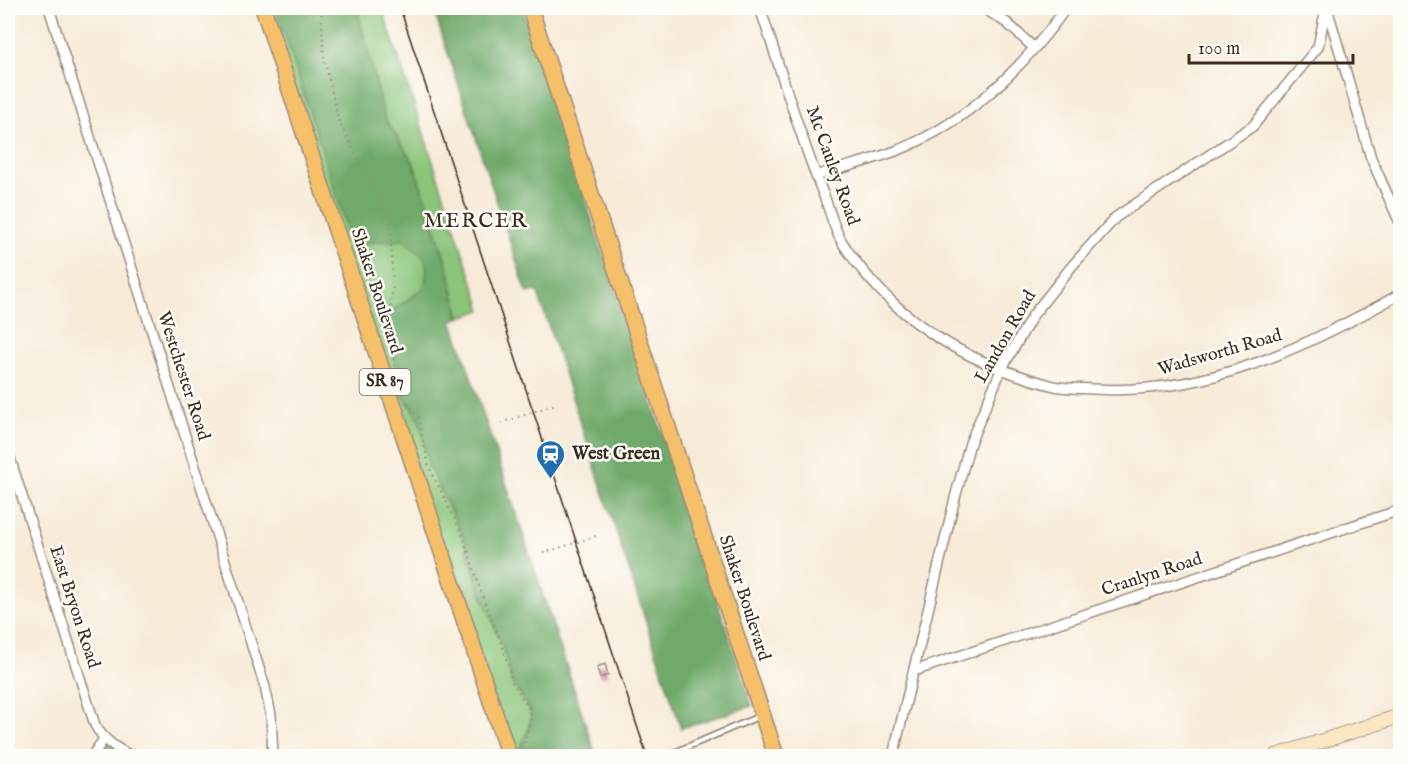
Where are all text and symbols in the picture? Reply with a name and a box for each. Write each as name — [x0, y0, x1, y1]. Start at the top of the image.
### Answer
scale bar — [1189, 27, 1352, 65]
text: 100 m — [1198, 38, 1240, 61]
street label: Mc Cauley Road — [800, 103, 864, 229]
district label: MERCER — [424, 208, 528, 235]
street label: Shaker Boulevard — [345, 225, 407, 357]
street label: Landon Road — [970, 286, 1042, 388]
street label: Westchester Road — [151, 308, 215, 444]
street label: Wadsworth Road — [1155, 324, 1285, 382]
road number: SR 87 — [360, 369, 410, 395]
station icon: West Green — [535, 438, 567, 480]
place label: West Green — [571, 443, 660, 466]
street label: Shaker Boulevard — [713, 532, 775, 664]
street label: East Bryon Road — [43, 543, 105, 672]
street label: Cranlyn Road — [1099, 548, 1206, 602]

